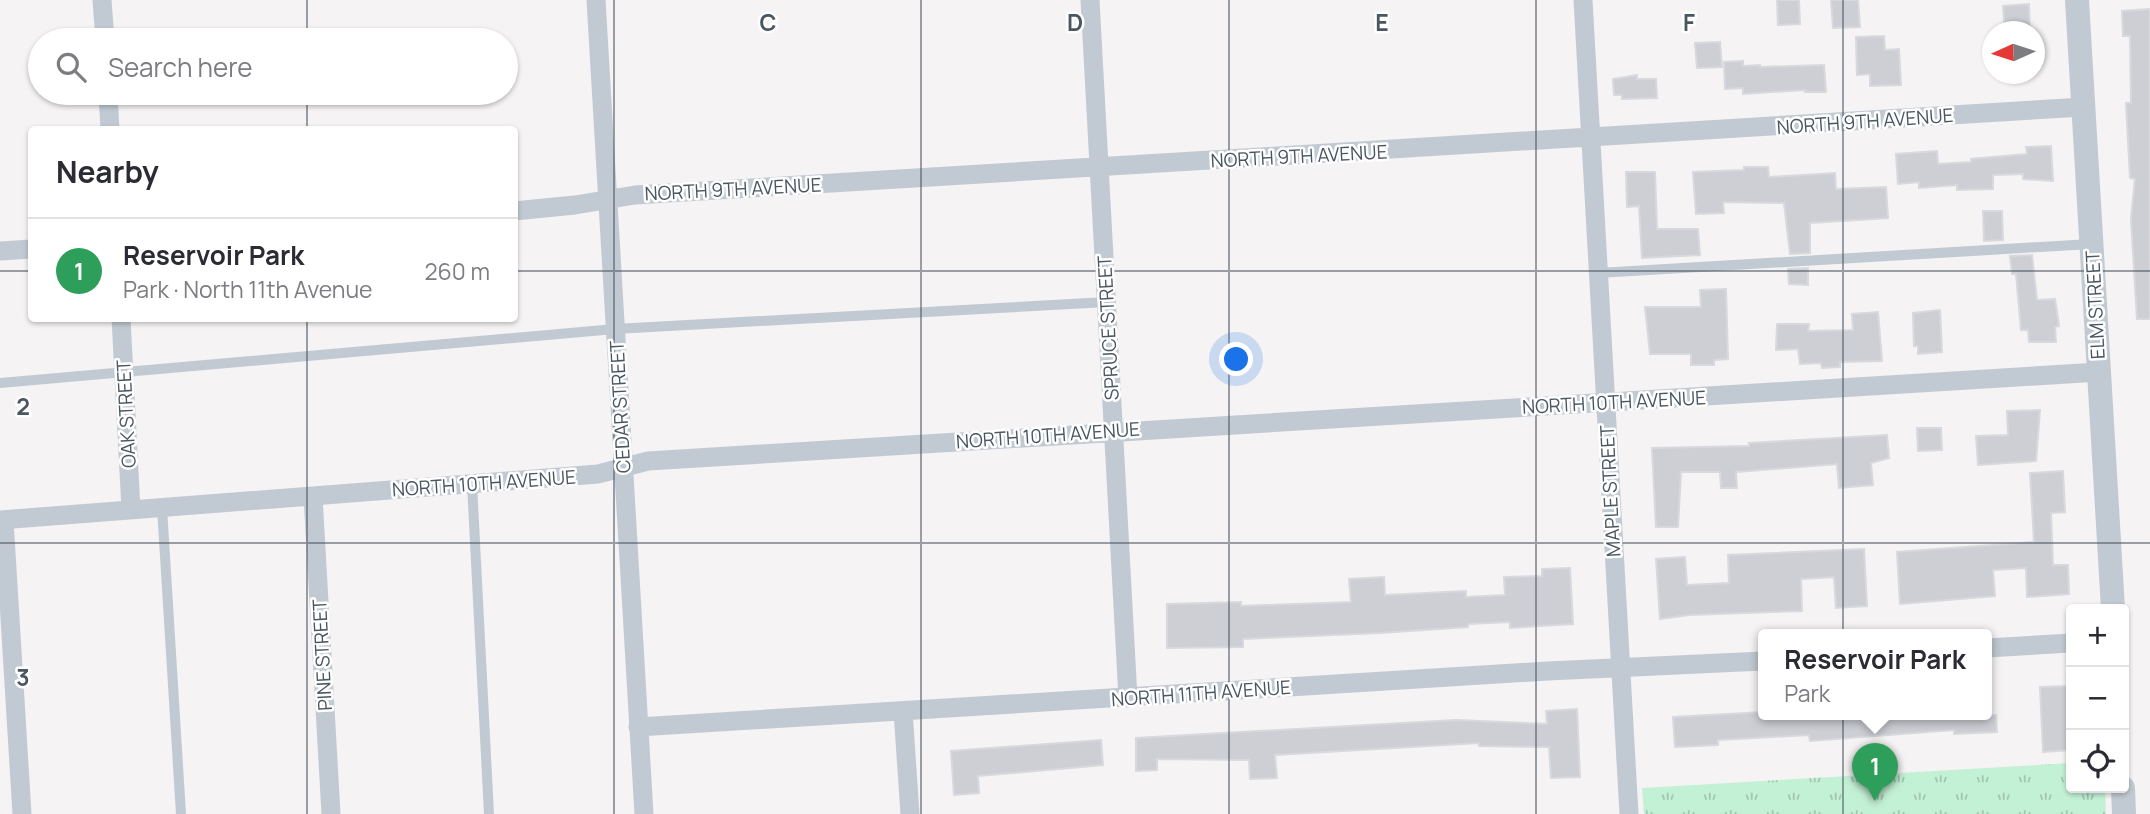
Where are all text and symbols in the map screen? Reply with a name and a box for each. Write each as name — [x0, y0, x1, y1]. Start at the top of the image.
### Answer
text: C — [760, 6, 777, 38]
text: D — [1067, 6, 1083, 38]
text: E — [1375, 6, 1389, 38]
text: F — [1683, 6, 1695, 38]
north arrow — [1982, 21, 2045, 84]
search box — [28, 28, 518, 105]
icon: search — [52, 48, 90, 86]
text: Search here — [108, 49, 253, 85]
street label: NORTH 9TH AVENUE — [1776, 102, 1954, 140]
street label: NORTH 9TH AVENUE — [1210, 138, 1388, 174]
text: Nearby — [56, 151, 159, 192]
street label: NORTH 9TH AVENUE — [644, 171, 822, 207]
text: Reservoir Park — [123, 237, 304, 273]
street label: ELM STREET — [2079, 250, 2111, 360]
street label: SPRUCE STREET — [1091, 254, 1125, 401]
text: 1 — [74, 255, 84, 287]
text: 260 m — [424, 255, 490, 287]
text: Park · North 11th Avenue — [123, 273, 373, 305]
street label: CEDAR STREET — [604, 339, 636, 474]
your location — [1219, 342, 1253, 376]
street label: OAK STREET — [110, 359, 142, 469]
street label: NORTH 10TH AVENUE — [1521, 384, 1707, 420]
text: 2 — [16, 390, 30, 422]
street label: NORTH 10TH AVENUE — [955, 416, 1141, 454]
street label: MAPLE STREET — [1594, 424, 1626, 558]
street label: NORTH 10TH AVENUE — [391, 464, 577, 502]
street label: PINE STREET — [306, 598, 338, 711]
map controls — [2066, 604, 2129, 793]
button: + — [2066, 604, 2129, 667]
popup — [1758, 629, 1992, 720]
text: Reservoir Park — [1784, 641, 1966, 677]
text: 3 — [16, 661, 30, 693]
button: − — [2066, 667, 2129, 730]
street label: NORTH 11TH AVENUE — [1110, 674, 1292, 712]
text: Park — [1784, 677, 1830, 709]
button: locate — [2066, 730, 2129, 793]
pin: 1 — [1852, 743, 1898, 801]

